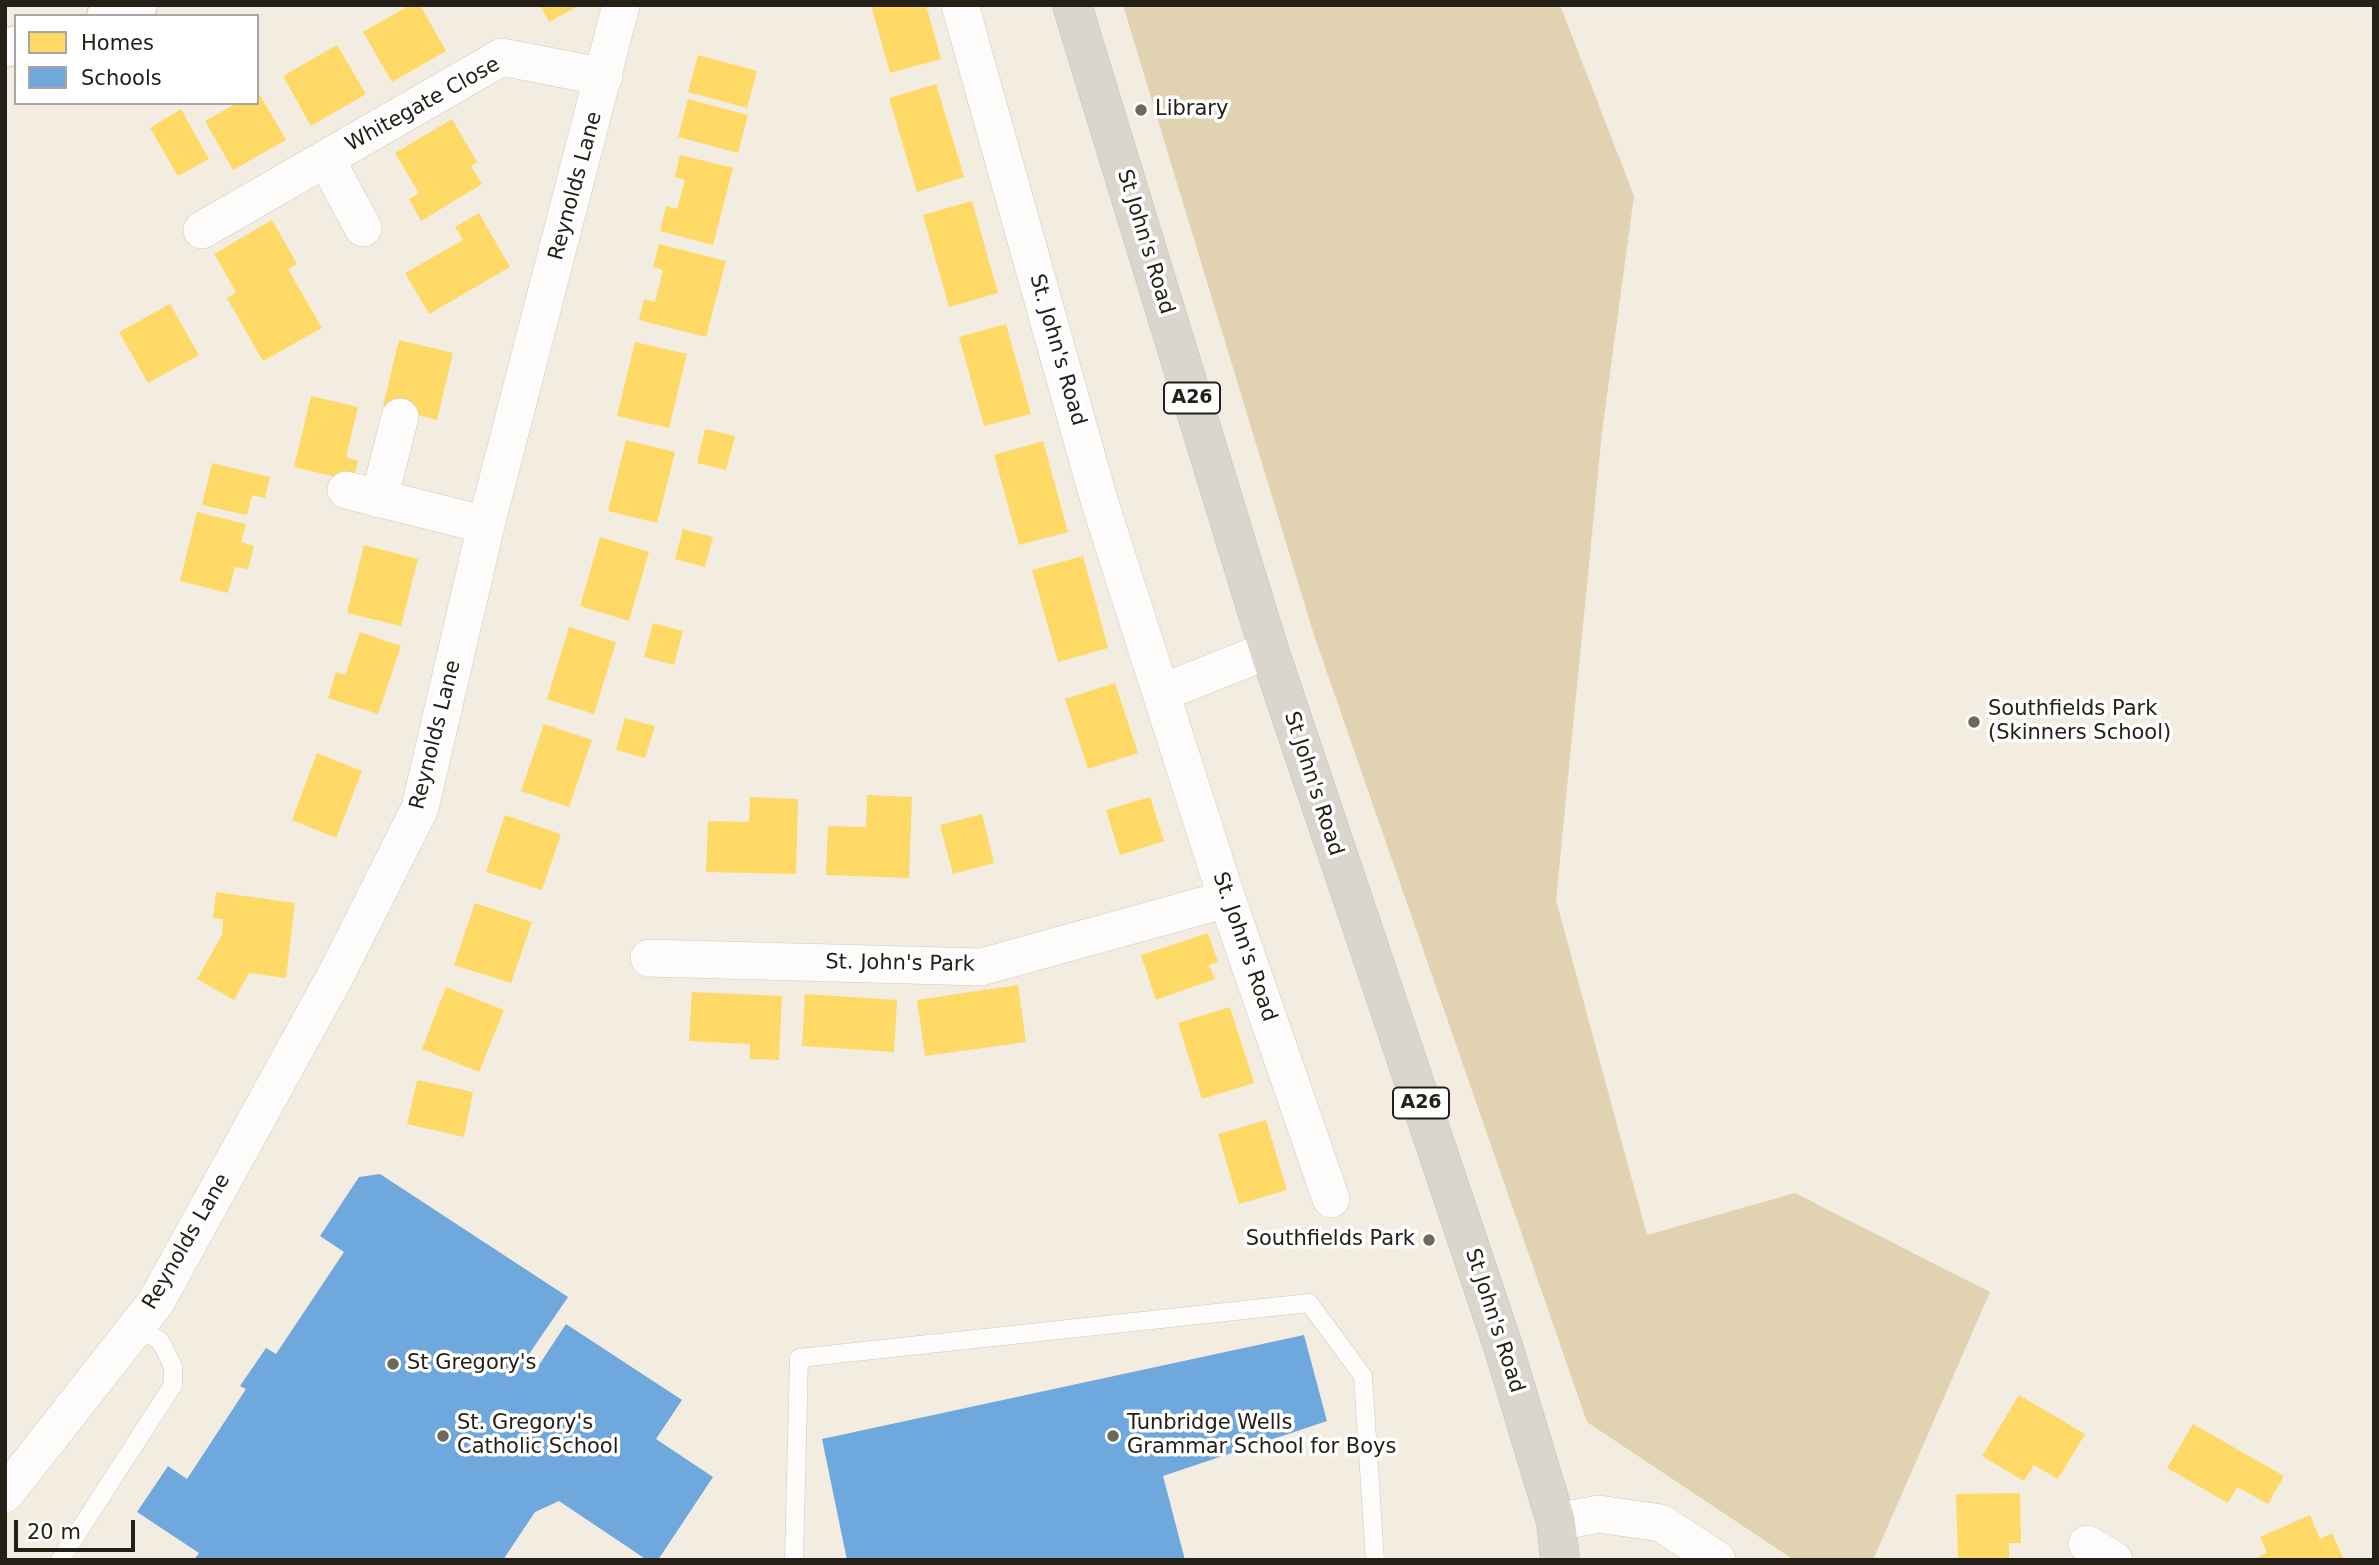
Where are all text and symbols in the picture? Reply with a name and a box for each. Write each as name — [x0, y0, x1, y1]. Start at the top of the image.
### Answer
legend — [14, 14, 259, 105]
text: Homes — [81, 31, 154, 55]
street label: Whitegate Close — [342, 52, 504, 158]
text: Schools — [81, 66, 162, 90]
place label: Library — [1155, 97, 1228, 123]
marker: Library — [1133, 102, 1149, 118]
street label: Reynolds Lane — [544, 109, 608, 263]
street label: St John's Road — [1111, 167, 1179, 317]
street label: St. John's Road — [1023, 271, 1091, 429]
road number: A26 — [1164, 382, 1220, 414]
street label: Reynolds Lane — [405, 658, 467, 812]
place label: Southfields Park (Skinners School) — [1988, 697, 2171, 747]
street label: St John's Road — [1278, 709, 1348, 859]
marker: Southfields Park (Skinners School) — [1966, 714, 1982, 730]
street label: St. John's Road — [1207, 869, 1281, 1025]
street label: St. John's Park — [825, 950, 975, 978]
road number: A26 — [1393, 1088, 1449, 1119]
street label: Reynolds Lane — [138, 1170, 236, 1314]
place label: Southfields Park — [1246, 1227, 1415, 1253]
marker: Southfields Park — [1421, 1232, 1437, 1248]
street label: St John's Road — [1459, 1246, 1529, 1396]
place label: St Gregory's — [407, 1351, 537, 1377]
marker: St Gregory's — [385, 1356, 401, 1372]
place label: St. Gregory's Catholic School — [457, 1411, 619, 1461]
place label: Tunbridge Wells Grammar School for Boys — [1127, 1411, 1396, 1461]
marker: St. Gregory's Catholic School — [435, 1428, 451, 1444]
marker: Tunbridge Wells Grammar School for Boys — [1105, 1428, 1121, 1444]
scale bar — [18, 1506, 138, 1550]
text: 20 m — [27, 1520, 81, 1544]

